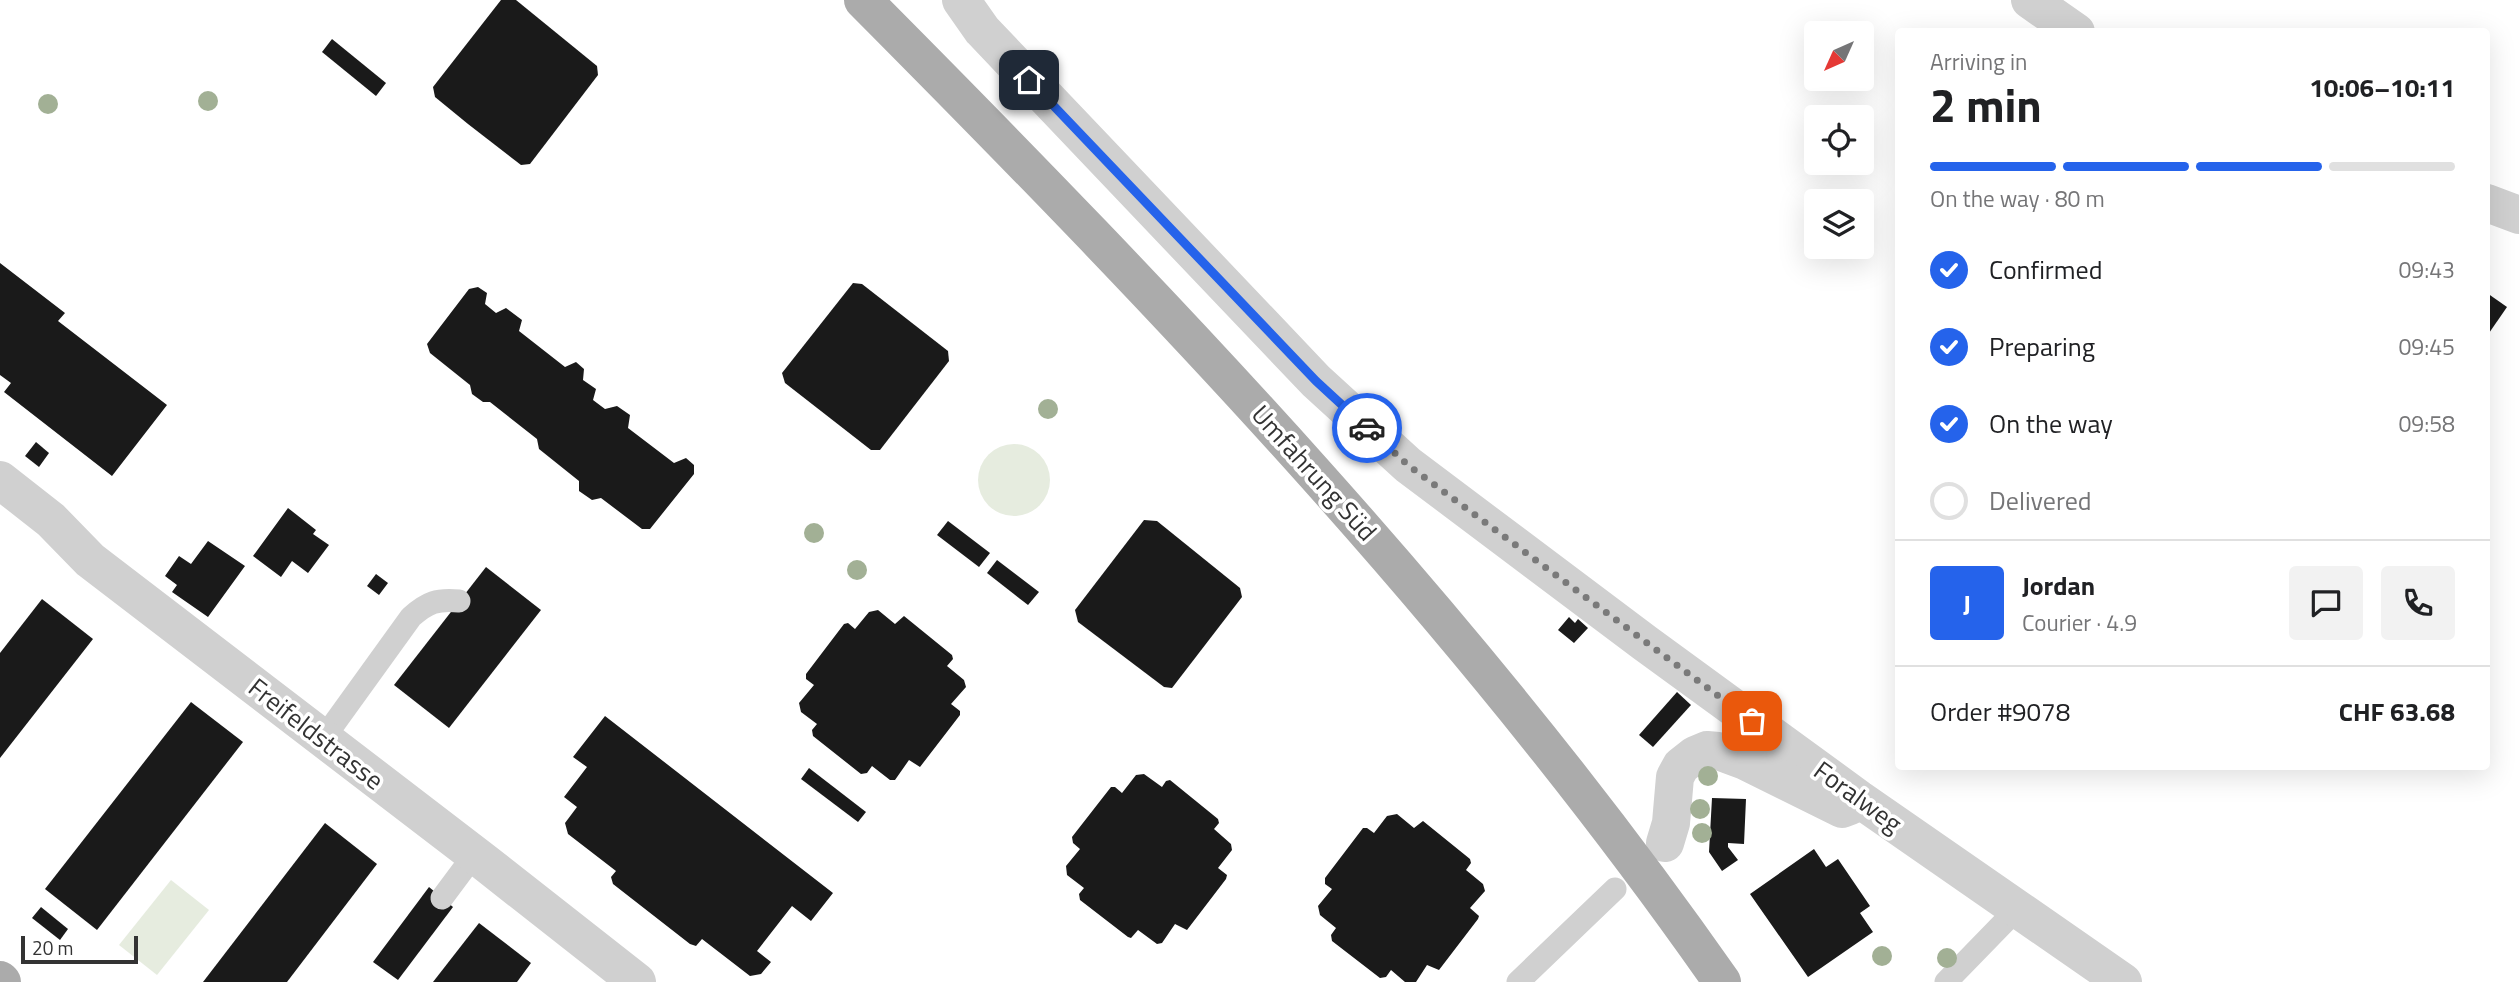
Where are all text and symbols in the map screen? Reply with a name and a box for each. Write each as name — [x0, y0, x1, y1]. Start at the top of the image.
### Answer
north arrow — [1804, 21, 1874, 91]
map controls — [1804, 21, 1874, 259]
text: Arriving in — [1930, 44, 2027, 79]
pin — [999, 50, 1059, 110]
icon: home — [1010, 61, 1048, 99]
text: 10:06–10:11 — [2309, 68, 2455, 107]
text: 2 min — [1930, 70, 2042, 140]
button: locate — [1804, 105, 1874, 175]
text: On the way · 80 m — [1930, 181, 2105, 216]
button: layers — [1804, 189, 1874, 259]
text: Confirmed — [1989, 250, 2103, 289]
icon: check — [1930, 251, 1968, 289]
text: 09:43 — [2398, 252, 2455, 287]
text: Preparing — [1989, 327, 2095, 366]
icon: check — [1930, 328, 1968, 366]
text: 09:45 — [2398, 329, 2455, 364]
courier — [1332, 393, 1402, 463]
street label: Umfahrung Süd — [1242, 396, 1386, 549]
text: On the way — [1989, 404, 2113, 443]
icon: check — [1930, 405, 1968, 443]
text: 09:58 — [2398, 406, 2455, 441]
icon: car — [1348, 409, 1386, 447]
text: Delivered — [1989, 481, 2092, 520]
text: Jordan — [2022, 566, 2095, 605]
button: chat — [2289, 566, 2363, 640]
button: phone — [2381, 566, 2455, 640]
text: J — [1963, 584, 1971, 623]
text: Courier · 4.9 — [2022, 605, 2137, 640]
street label: Freifeldstrasse — [240, 668, 392, 799]
pin — [1722, 691, 1782, 751]
text: Order #9078 — [1930, 692, 2070, 731]
text: CHF 63.68 — [2339, 692, 2455, 731]
icon: bag — [1733, 702, 1771, 740]
street label: Foralweg — [1806, 751, 1911, 842]
scale bar — [21, 933, 138, 965]
text: 20 m — [32, 933, 73, 962]

